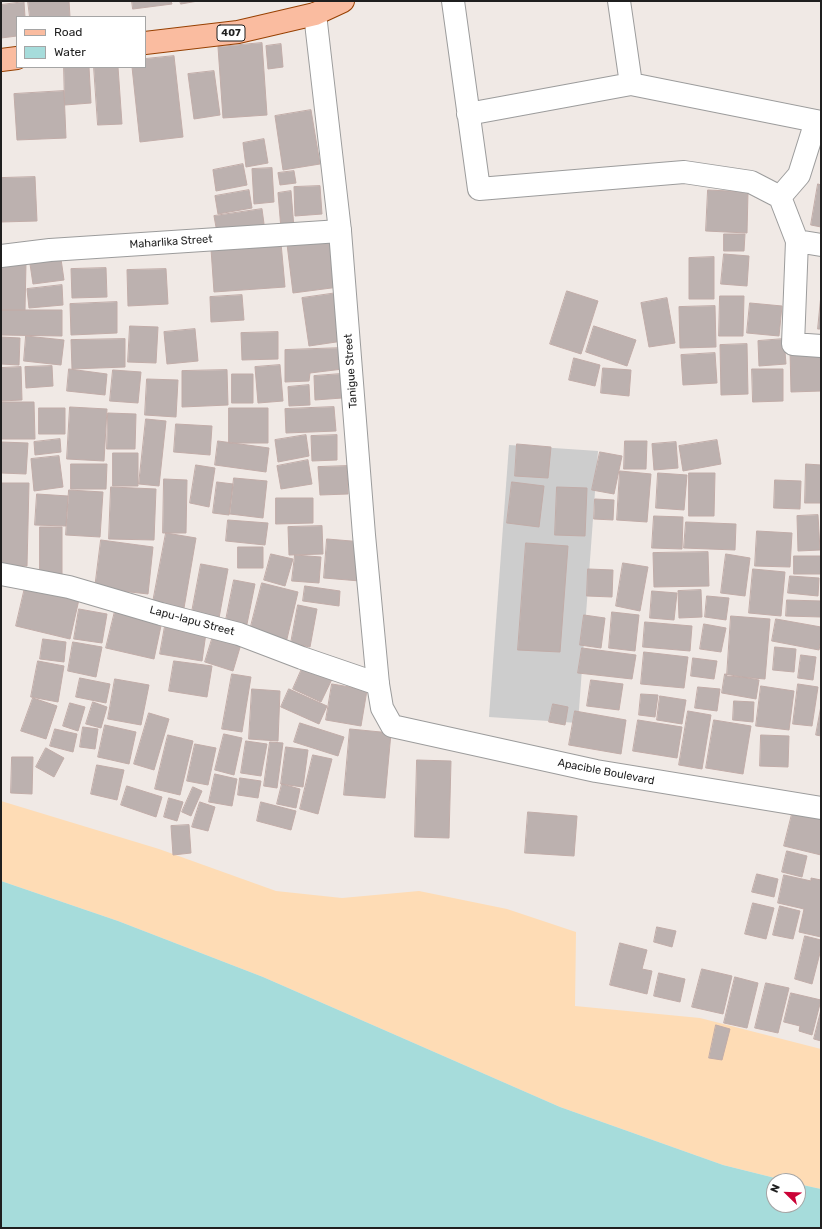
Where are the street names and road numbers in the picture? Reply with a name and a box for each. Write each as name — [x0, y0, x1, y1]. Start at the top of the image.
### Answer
road number: 407 — [217, 25, 245, 41]
street label: Maharlika Street — [129, 233, 213, 251]
street label: Tanigue Street — [342, 333, 360, 409]
street label: Lapu-lapu Street — [148, 603, 236, 639]
street label: Apacible Boulevard — [557, 756, 655, 788]

